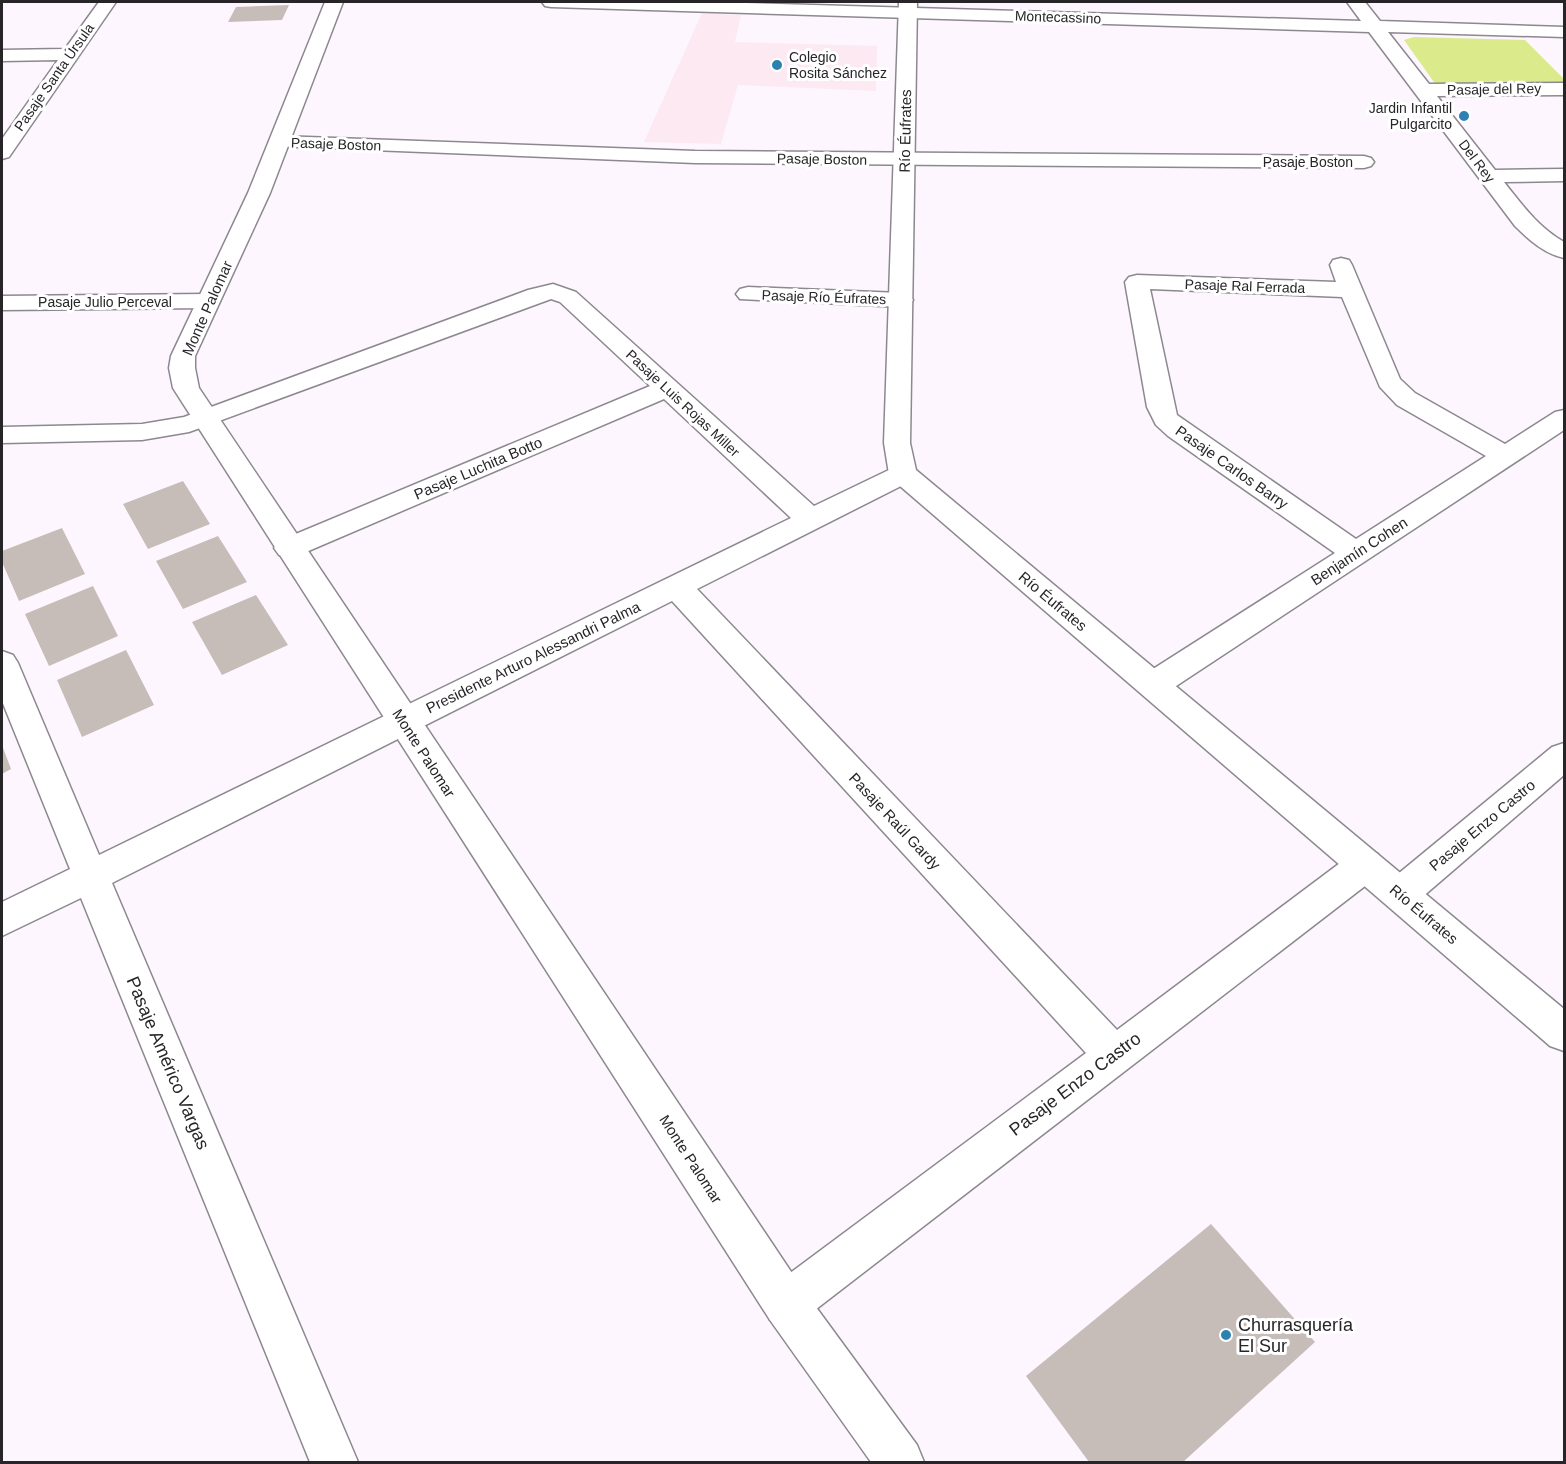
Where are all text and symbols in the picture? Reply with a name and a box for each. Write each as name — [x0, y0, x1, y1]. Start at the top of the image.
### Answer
street label: Montecassino — [1015, 7, 1102, 27]
street label: Pasaje Santa Úrsula — [11, 20, 97, 134]
place label: Colegio Rosita Sánchez — [789, 49, 887, 81]
marker: Colegio Rosita Sánchez — [770, 58, 784, 72]
street label: Pasaje del Rey — [1447, 80, 1541, 98]
street label: Río Éufrates — [896, 89, 914, 173]
place label: Jardin Infantil Pulgarcito — [1369, 100, 1452, 132]
marker: Jardin Infantil Pulgarcito — [1457, 109, 1471, 123]
street label: Pasaje Boston — [291, 134, 381, 154]
street label: Del Rey — [1456, 136, 1498, 186]
street label: Pasaje Boston — [777, 150, 867, 168]
street label: Pasaje Boston — [1263, 154, 1353, 170]
street label: Monte Palomar — [179, 258, 235, 358]
street label: Pasaje Ral Ferrada — [1184, 276, 1306, 296]
street label: Pasaje Río Éufrates — [762, 287, 886, 307]
street label: Pasaje Julio Perceval — [38, 294, 172, 310]
street label: Pasaje Luis Rojas Miller — [623, 346, 743, 460]
street label: Pasaje Carlos Barry — [1172, 422, 1292, 512]
street label: Pasaje Luchita Botto — [411, 433, 545, 503]
street label: Benjamín Cohen — [1308, 513, 1410, 589]
street label: Río Éufrates — [1016, 568, 1090, 634]
street label: Presidente Arturo Alessandri Palma — [423, 597, 643, 716]
street label: Monte Palomar — [389, 706, 459, 800]
street label: Pasaje Raúl Gardy — [846, 769, 944, 873]
street label: Pasaje Enzo Castro — [1426, 776, 1538, 874]
street label: Río Éufrates — [1387, 881, 1461, 947]
street label: Pasaje Américo Vargas — [123, 974, 213, 1152]
street label: Pasaje Enzo Castro — [1005, 1028, 1145, 1140]
street label: Monte Palomar — [656, 1112, 726, 1206]
place label: Churrasquería El Sur — [1238, 1315, 1354, 1356]
marker: Churrasquería El Sur — [1219, 1328, 1233, 1342]

